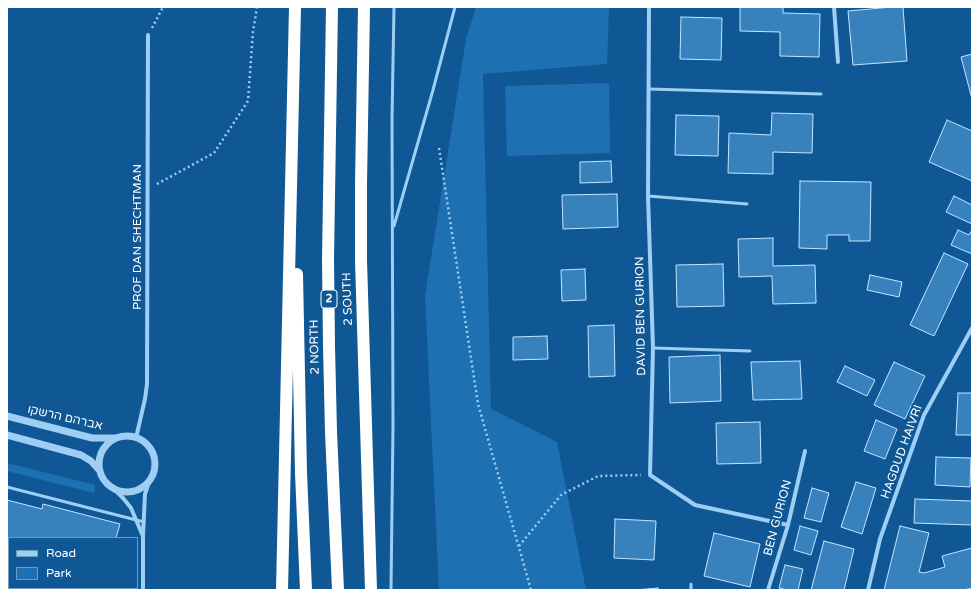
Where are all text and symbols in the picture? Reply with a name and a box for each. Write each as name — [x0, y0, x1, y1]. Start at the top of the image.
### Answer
street label: PROF DAN SHECHTMAN — [131, 164, 145, 310]
street label: DAVID BEN GURION — [633, 256, 649, 376]
street label: 2 SOUTH — [340, 272, 356, 326]
road number: 2 — [321, 290, 337, 308]
street label: 2 NORTH — [307, 319, 323, 375]
street label: אברהם הרשקו — [26, 402, 104, 434]
street label: HAGDUD HAIVRI — [878, 403, 926, 501]
street label: BEN GURION — [761, 478, 795, 558]
legend — [8, 537, 138, 589]
text: Road — [46, 546, 76, 560]
text: Park — [46, 566, 72, 580]

